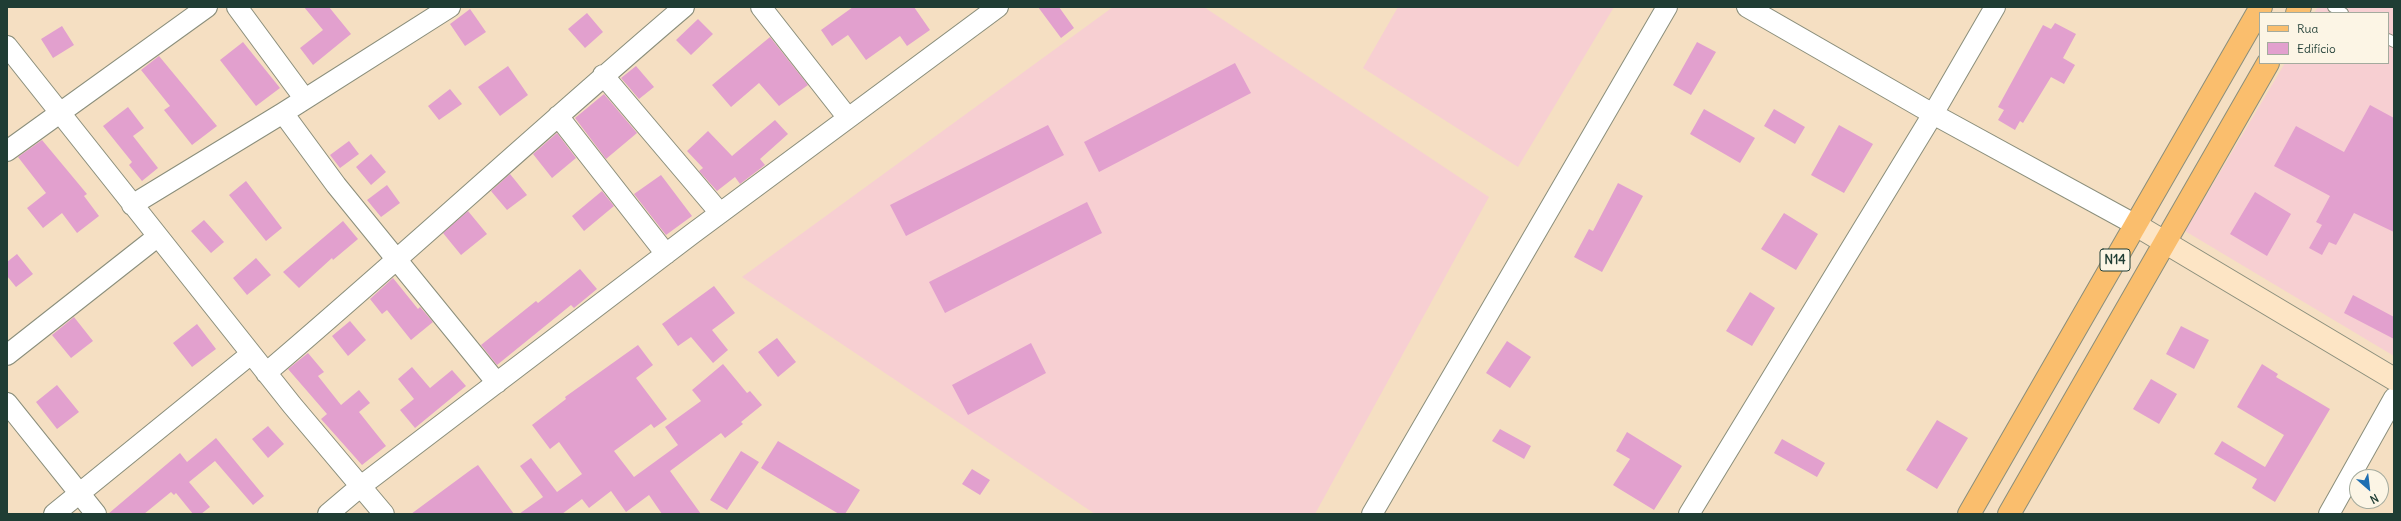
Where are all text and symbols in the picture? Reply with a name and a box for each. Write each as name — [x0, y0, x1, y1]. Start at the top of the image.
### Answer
legend — [2259, 12, 2389, 64]
text: Rua — [2297, 21, 2318, 36]
text: Edifício — [2297, 41, 2336, 56]
road number: N14 — [2100, 249, 2130, 271]
north arrow — [2349, 469, 2389, 509]
text: N — [2368, 491, 2381, 507]

